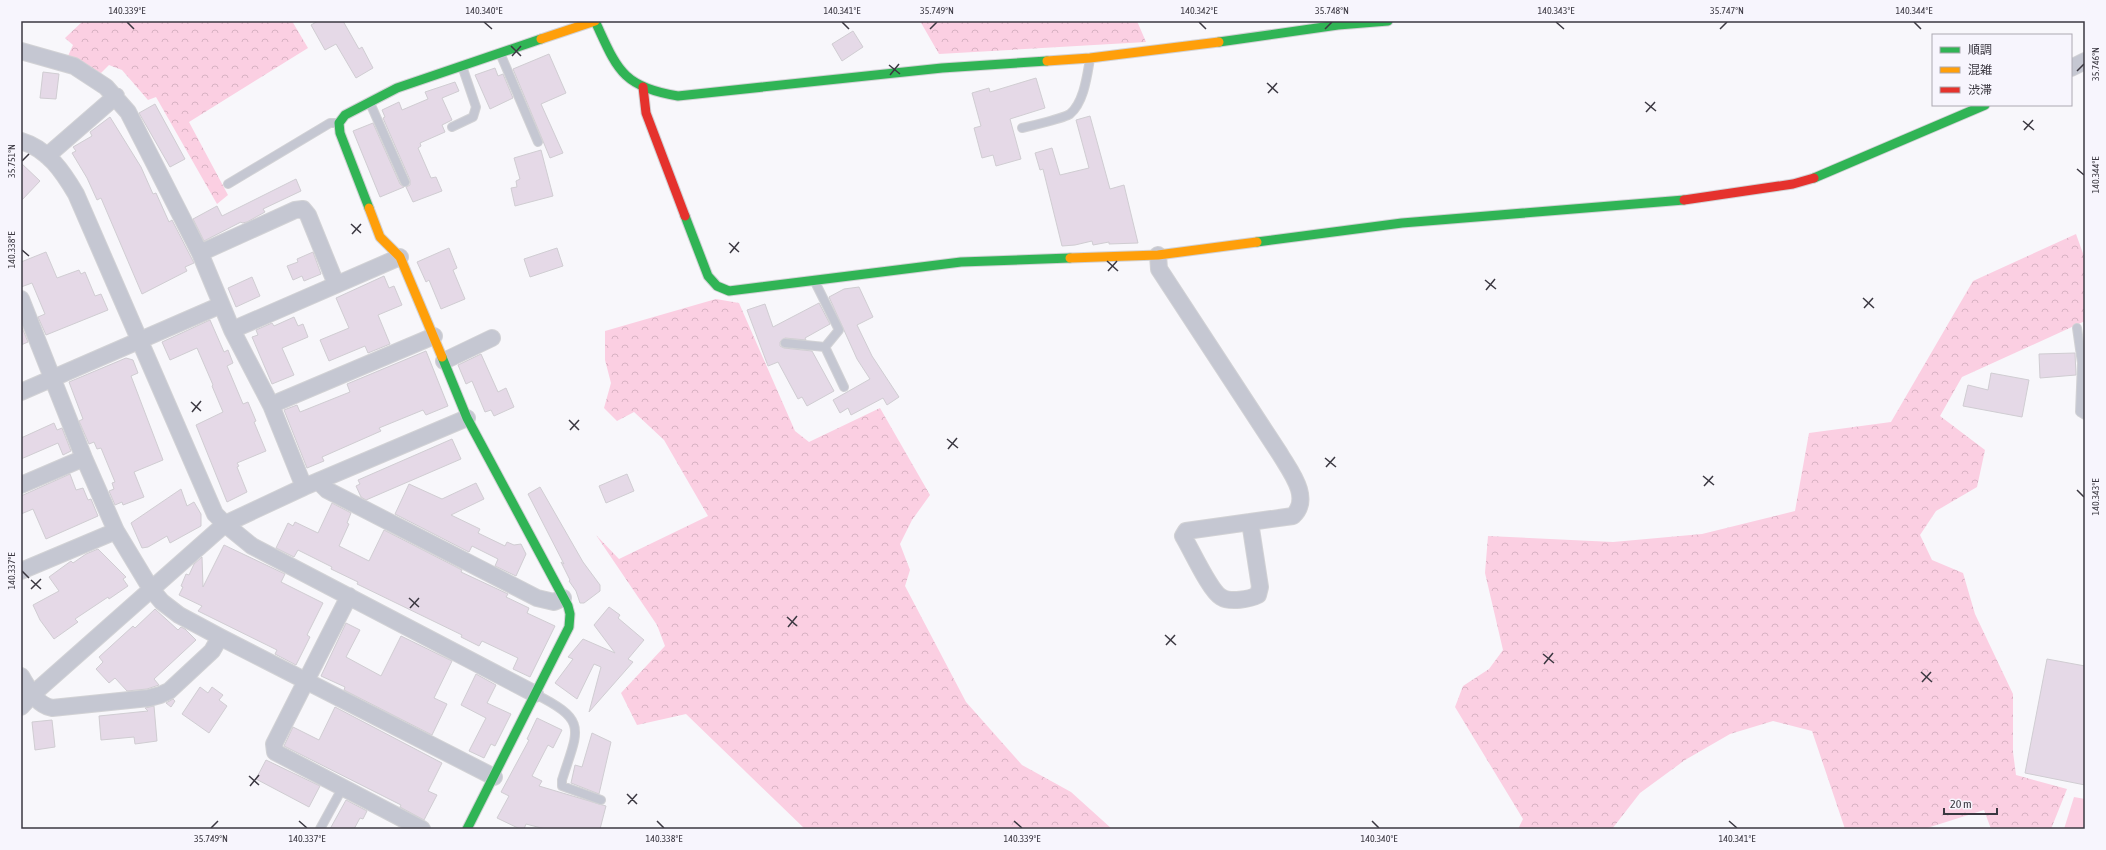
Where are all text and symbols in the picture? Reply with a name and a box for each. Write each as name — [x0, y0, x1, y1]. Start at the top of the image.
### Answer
text: 140.339°E — [109, 5, 146, 16]
text: 140.340°E — [466, 5, 503, 16]
text: 140.341°E — [824, 5, 861, 16]
text: 35.749°N — [920, 5, 954, 16]
text: 140.342°E — [1181, 5, 1218, 16]
text: 35.748°N — [1315, 5, 1349, 16]
text: 140.343°E — [1538, 5, 1575, 16]
text: 35.747°N — [1710, 5, 1744, 16]
text: 140.344°E — [1896, 5, 1933, 16]
legend — [1932, 34, 2072, 106]
text: 順調 — [1968, 43, 1992, 57]
text: 35.746°N — [2090, 47, 2101, 81]
text: 混雑 — [1968, 63, 1992, 77]
text: 渋滞 — [1968, 83, 1992, 97]
text: 35.751°N — [6, 144, 17, 178]
text: 140.344°E — [2090, 156, 2101, 194]
text: 140.338°E — [6, 231, 17, 269]
text: 140.343°E — [2090, 478, 2101, 516]
text: 140.337°E — [6, 552, 17, 590]
scale bar — [1944, 790, 1997, 816]
text: 20 m — [1950, 797, 1972, 811]
text: 35.749°N — [194, 833, 228, 844]
text: 140.337°E — [289, 833, 326, 844]
text: 140.338°E — [646, 833, 683, 844]
text: 140.339°E — [1004, 833, 1041, 844]
text: 140.340°E — [1361, 833, 1398, 844]
text: 140.341°E — [1719, 833, 1756, 844]

